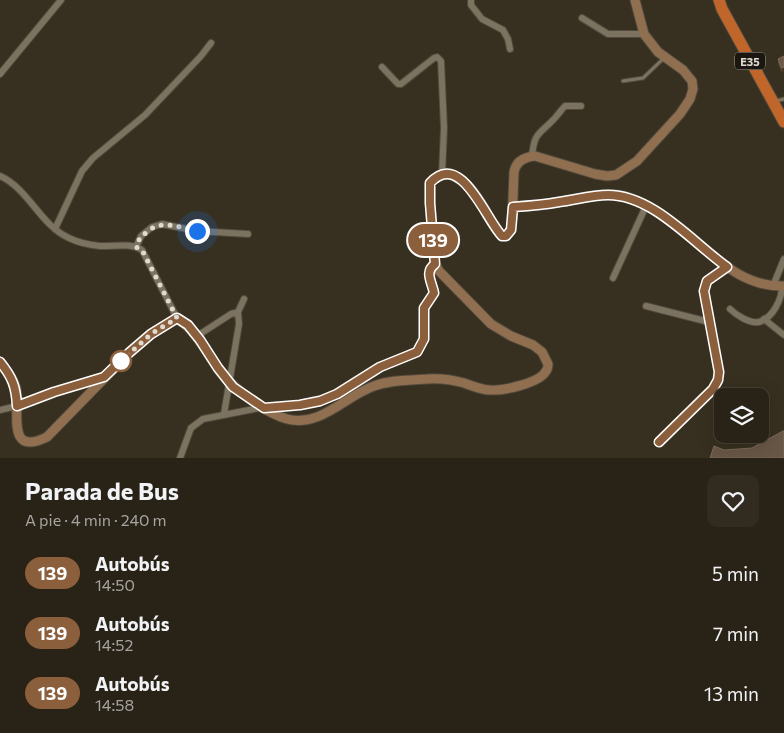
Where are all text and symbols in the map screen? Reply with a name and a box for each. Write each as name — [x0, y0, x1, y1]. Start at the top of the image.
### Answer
road number: E35 — [735, 52, 765, 70]
your location — [185, 219, 210, 244]
line badge: 139 — [404, 224, 462, 256]
text: 139 — [418, 229, 448, 251]
unlabelled marker — [110, 350, 132, 372]
map controls — [714, 388, 769, 443]
button: layers — [714, 388, 769, 443]
button: heart — [707, 475, 759, 527]
text: Parada de Bus — [25, 476, 179, 505]
text: A pie · 4 min · 240 m — [25, 510, 167, 529]
text: Autobús — [95, 552, 170, 575]
text: 139 — [38, 562, 67, 584]
text: 5 min — [712, 562, 759, 585]
text: 14:50 — [95, 575, 135, 594]
text: Autobús — [95, 612, 170, 635]
text: 139 — [38, 622, 67, 644]
text: 7 min — [713, 622, 759, 645]
text: 14:52 — [95, 635, 133, 654]
text: Autobús — [95, 672, 170, 695]
text: 139 — [38, 682, 67, 704]
text: 13 min — [704, 682, 759, 705]
text: 14:58 — [95, 695, 134, 714]

